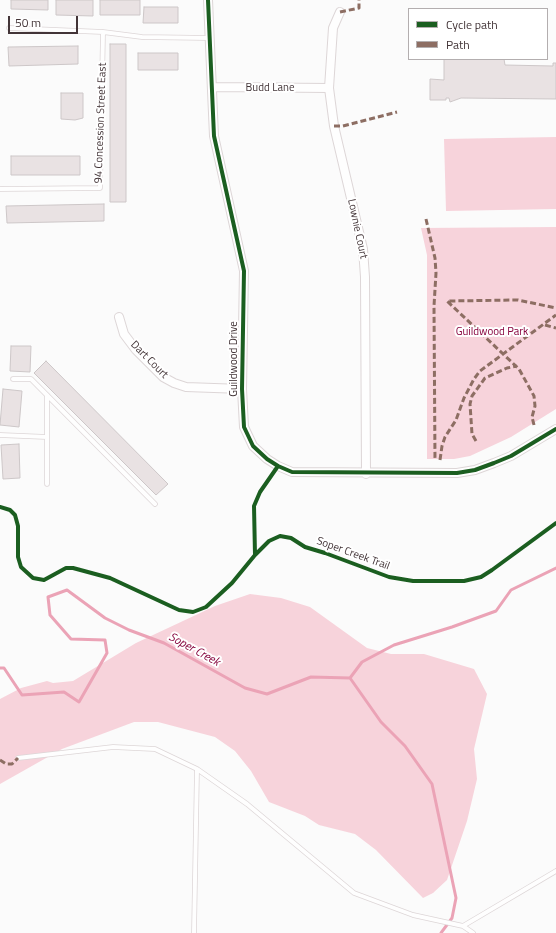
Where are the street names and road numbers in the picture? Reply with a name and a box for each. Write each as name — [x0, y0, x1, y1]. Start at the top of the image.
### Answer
street label: 94 Concession Street East — [92, 62, 110, 184]
street label: Budd Lane — [246, 81, 294, 95]
street label: Lownie Court — [344, 198, 370, 260]
street label: Guildwood Drive — [227, 321, 241, 397]
street label: Dart Court — [127, 338, 171, 382]
street label: Soper Creek Trail — [315, 535, 391, 573]

